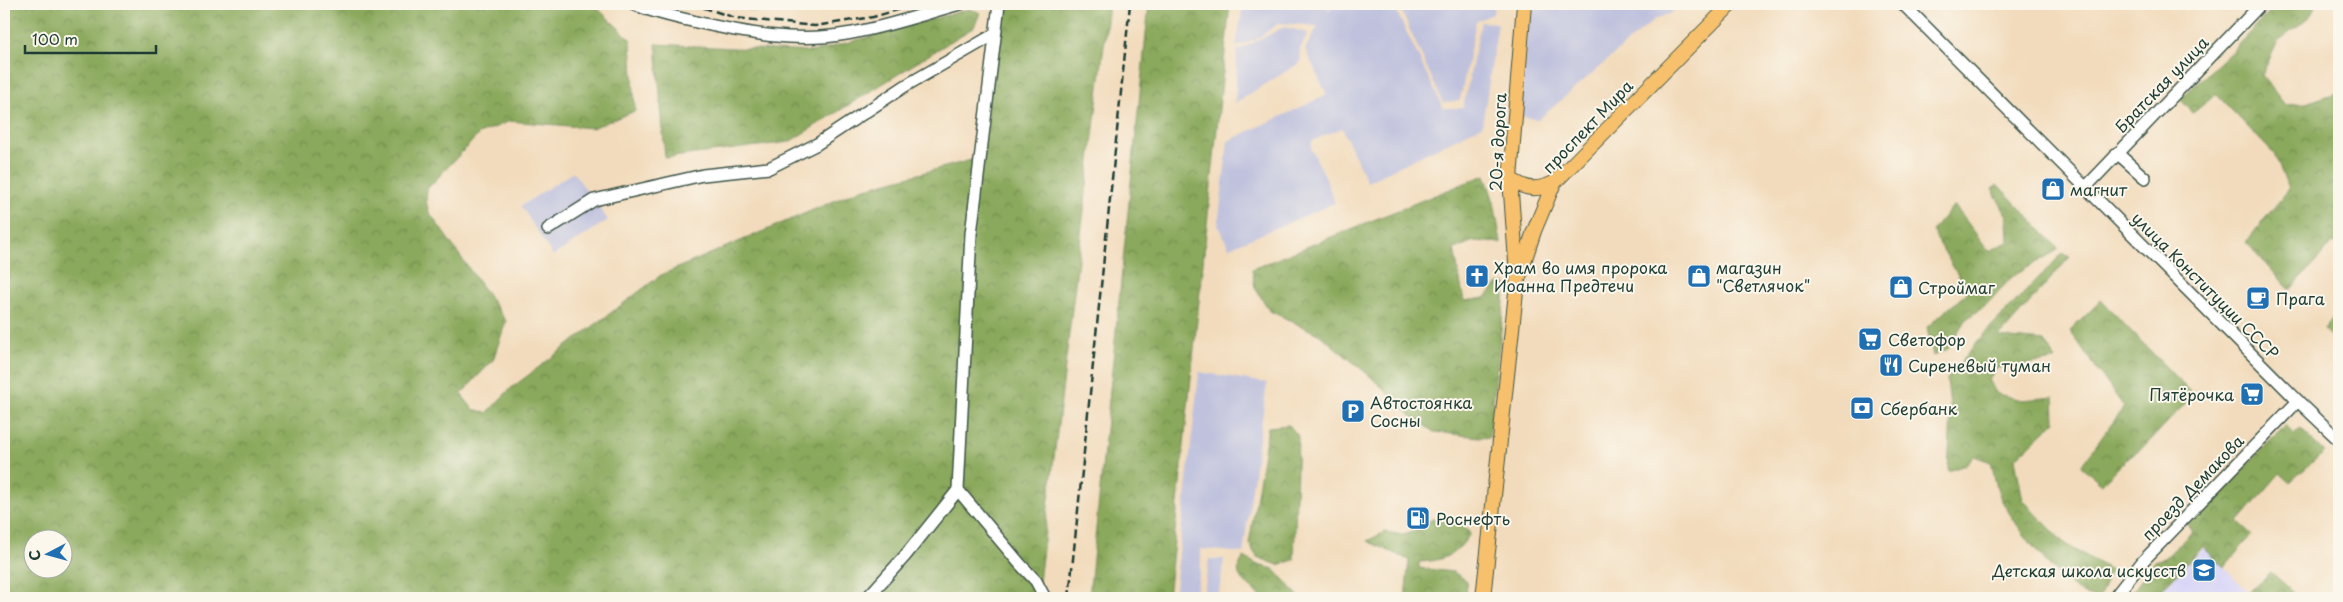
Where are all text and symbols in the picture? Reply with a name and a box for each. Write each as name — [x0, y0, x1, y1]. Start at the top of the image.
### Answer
scale bar — [25, 22, 156, 54]
text: 100 m — [32, 27, 78, 50]
street label: Братская улица — [2109, 30, 2213, 138]
street label: проспект Мира — [1536, 74, 1638, 178]
street label: 20-я дорога — [1482, 92, 1512, 192]
shop icon: магнит — [2040, 176, 2066, 202]
place label: магнит — [2070, 177, 2128, 201]
street label: улица Конституции СССР — [2127, 206, 2285, 364]
place label: Храм во имя пророка Иоанна Предтечи — [1494, 255, 1667, 297]
place label: магазин "Светлячок" — [1716, 255, 1810, 297]
church icon: Храм во имя пророка Иоанна Предтечи — [1464, 263, 1490, 289]
shop icon: магазин "Светлячок" — [1686, 263, 1712, 289]
shop icon: Строймаг — [1888, 274, 1914, 300]
place label: Строймаг — [1918, 275, 1996, 299]
cafe icon: Прага — [2245, 285, 2271, 311]
place label: Прага — [2276, 286, 2325, 310]
supermarket icon: Светофор — [1857, 326, 1883, 352]
place label: Светофор — [1888, 327, 1966, 351]
restaurant icon: Сиреневый туман — [1878, 352, 1904, 378]
place label: Сиреневый туман — [1908, 353, 2051, 377]
supermarket icon: Пятёрочка — [2239, 381, 2265, 407]
place label: Пятёрочка — [2149, 382, 2234, 406]
place label: Автостоянка Сосны — [1370, 390, 1472, 432]
bank icon: Сбербанк — [1849, 395, 1875, 421]
place label: Сбербанк — [1880, 396, 1958, 420]
parking icon: Автостоянка Сосны — [1340, 398, 1366, 424]
street label: проезд Демакова — [2135, 429, 2249, 545]
fuel station icon: Роснефть — [1405, 505, 1431, 531]
place label: Роснефть — [1436, 506, 1510, 530]
north arrow — [22, 530, 72, 580]
text: С — [24, 549, 46, 562]
school or university icon: Детская школа искусств — [2191, 557, 2217, 583]
place label: Детская школа искусств — [1992, 558, 2186, 582]

